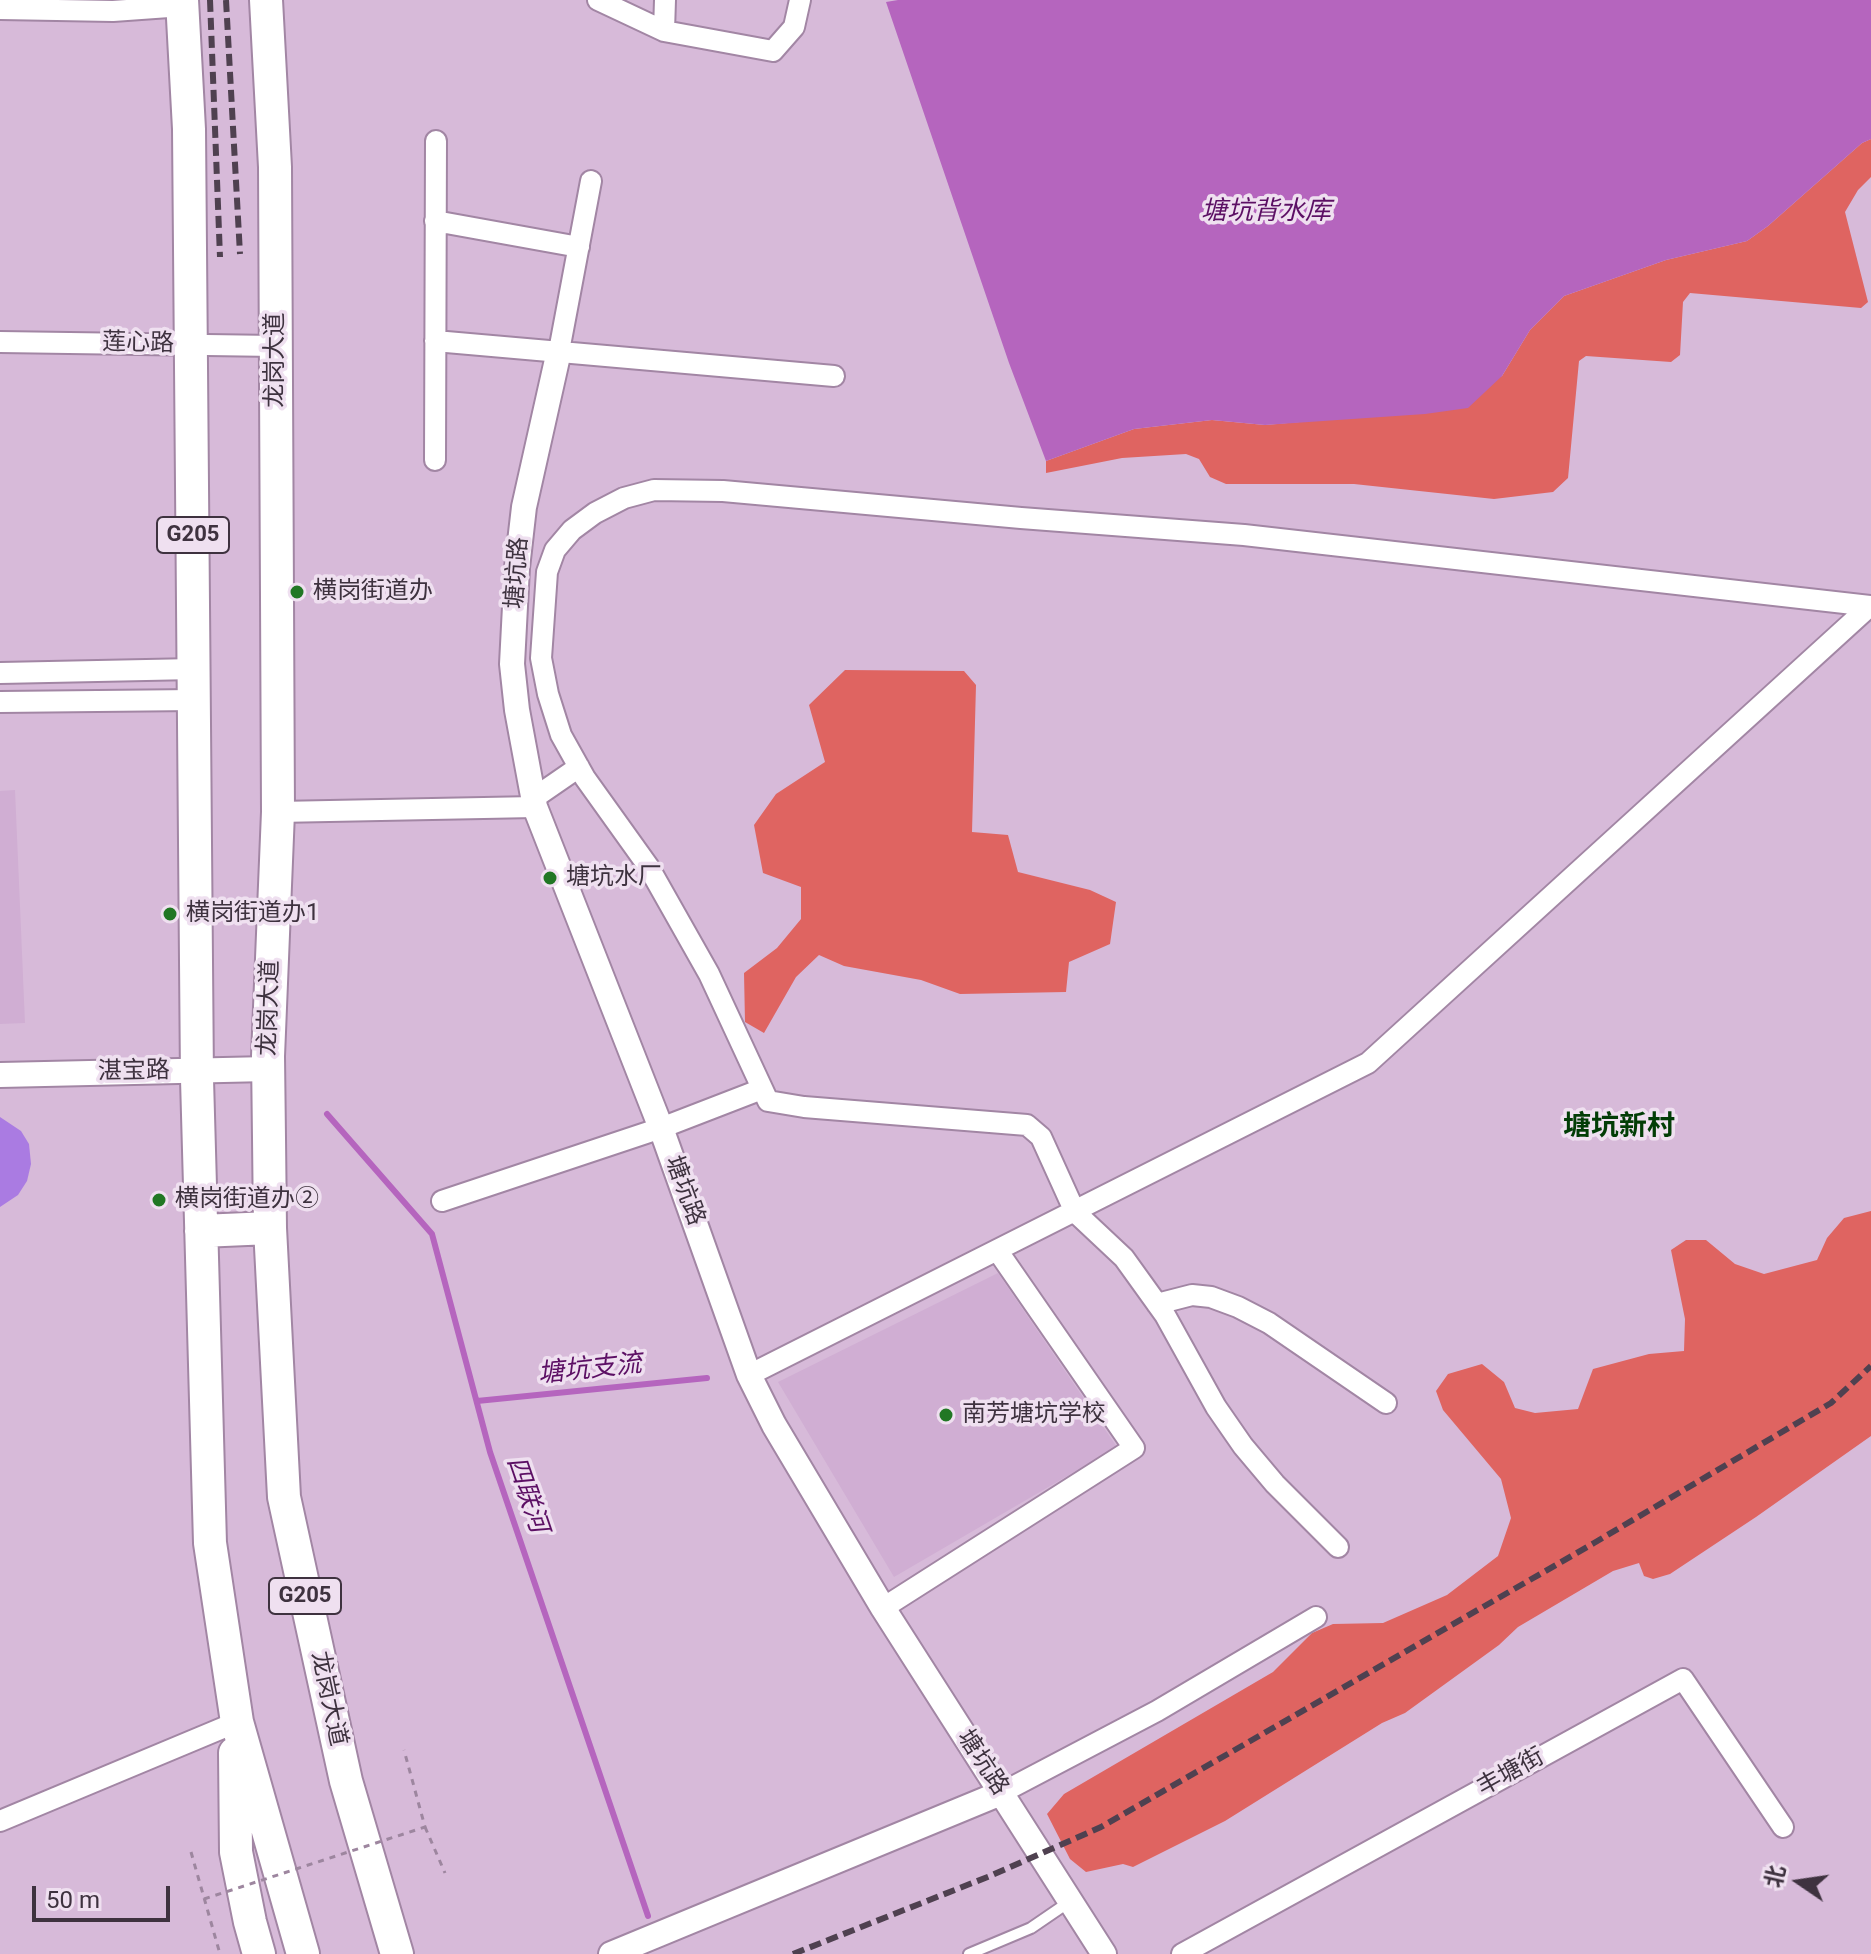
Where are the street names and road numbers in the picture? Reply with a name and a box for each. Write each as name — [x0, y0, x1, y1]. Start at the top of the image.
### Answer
street label: 龙岗大道 — [262, 312, 290, 408]
street label: 莲心路 — [102, 329, 174, 359]
road number: G205 — [157, 517, 229, 553]
street label: 塘坑路 — [501, 536, 535, 610]
street label: 龙岗大道 — [254, 960, 286, 1056]
street label: 湛宝路 — [98, 1057, 170, 1087]
street label: 塘坑路 — [658, 1152, 710, 1230]
road number: G205 — [269, 1578, 341, 1614]
street label: 龙岗大道 — [304, 1649, 352, 1749]
street label: 塘坑路 — [950, 1725, 1014, 1801]
street label: 丰塘街 — [1473, 1743, 1549, 1803]

